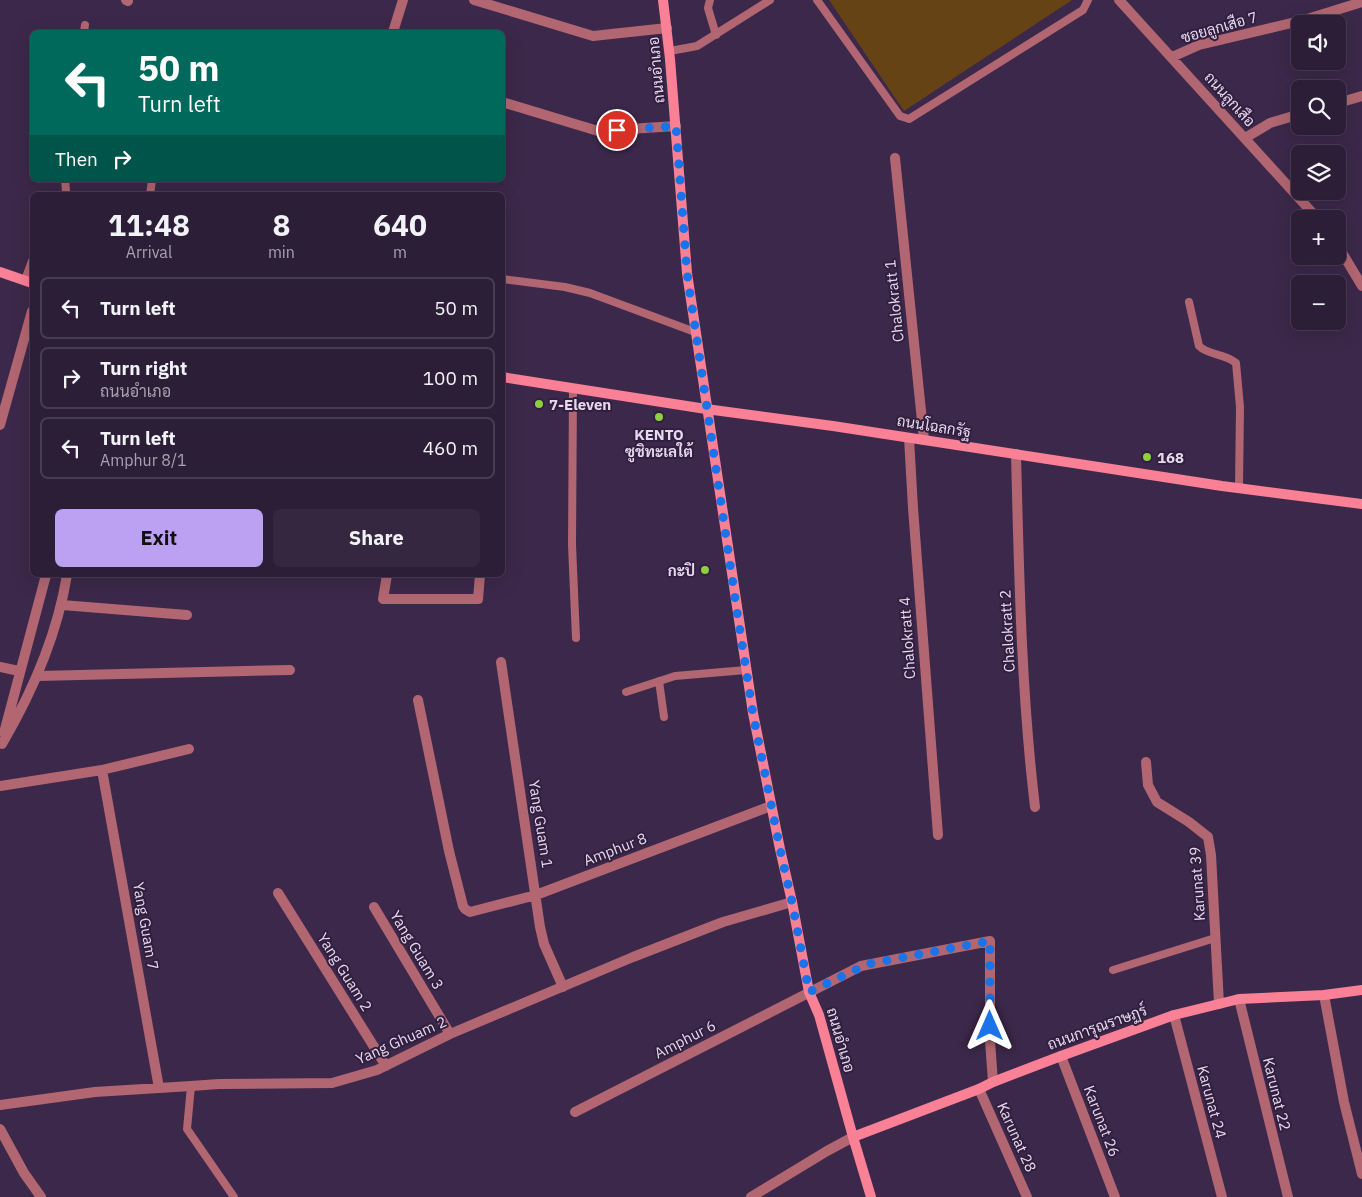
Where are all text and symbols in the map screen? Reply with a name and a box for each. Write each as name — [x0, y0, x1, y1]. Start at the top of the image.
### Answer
street label: ซอยลูกเสือ 7 — [1179, 7, 1260, 48]
map controls — [1291, 15, 1346, 330]
button: sound — [1291, 15, 1346, 70]
street label: ถนนอำเภอ — [644, 36, 668, 104]
text: 50 m — [138, 45, 220, 91]
icon: left — [55, 50, 120, 115]
street label: ถนนลูกเสือ — [1200, 68, 1260, 131]
button: search — [1291, 80, 1346, 135]
text: Turn left — [138, 89, 221, 118]
pin — [596, 109, 638, 151]
icon: arrive — [603, 116, 631, 144]
icon: right — [108, 145, 136, 173]
button: layers — [1291, 145, 1346, 200]
text: Then — [55, 147, 98, 171]
text: 11:48 — [108, 205, 190, 244]
text: 8 — [272, 205, 290, 244]
text: 640 — [373, 205, 427, 244]
button: + — [1291, 210, 1346, 265]
text: Arrival — [126, 242, 172, 262]
text: min — [268, 242, 295, 262]
text: m — [393, 242, 407, 262]
street label: Chalokratt 1 — [880, 259, 908, 343]
button: − — [1291, 275, 1346, 330]
icon: left — [57, 294, 85, 322]
text: Turn left — [100, 296, 176, 320]
text: 50 m — [434, 296, 478, 320]
text: Turn right — [100, 356, 187, 380]
icon: right — [57, 364, 85, 392]
text: 100 m — [423, 366, 478, 390]
text: ถนนอำเภอ — [100, 381, 171, 401]
place label: 7-Eleven — [549, 395, 611, 414]
marker: 7-Eleven — [533, 398, 545, 410]
marker: KENTO ซูชิทะเลใต้ — [653, 411, 665, 423]
street label: ถนนโฉลกรัฐ — [895, 411, 972, 442]
place label: KENTO ซูชิทะเลใต้ — [625, 425, 694, 463]
text: Turn left — [100, 426, 176, 450]
icon: left — [57, 434, 85, 462]
text: 460 m — [423, 436, 478, 460]
place label: 168 — [1157, 448, 1184, 467]
text: Amphur 8/1 — [100, 450, 187, 470]
marker: 168 — [1141, 451, 1153, 463]
button: Exit — [55, 509, 263, 567]
button: Share — [273, 509, 480, 567]
place label: กะปิ — [668, 561, 695, 580]
marker: กะปิ — [699, 564, 711, 576]
street label: Chalokratt 2 — [995, 589, 1019, 673]
street label: Chalokratt 4 — [895, 596, 919, 680]
street label: Yang Guam 1 — [525, 779, 557, 869]
street label: Amphur 8 — [581, 828, 649, 870]
street label: Karunat 39 — [1185, 846, 1209, 922]
street label: Yang Guam 7 — [129, 881, 163, 971]
street label: Yang Guam 3 — [386, 907, 448, 993]
street label: Yang Guam 2 — [313, 929, 377, 1015]
position arrow — [963, 999, 1015, 1051]
street label: ถนนการุณราษฏร์ — [1045, 1000, 1150, 1056]
street label: ถนนอำเภอ — [823, 1005, 859, 1075]
street label: Yang Ghuam 2 — [353, 1012, 449, 1068]
street label: Amphur 6 — [651, 1015, 719, 1063]
street label: Karunat 22 — [1259, 1055, 1295, 1133]
street label: Karunat 24 — [1193, 1063, 1231, 1141]
street label: Karunat 26 — [1080, 1083, 1124, 1159]
street label: Karunat 28 — [993, 1099, 1041, 1175]

